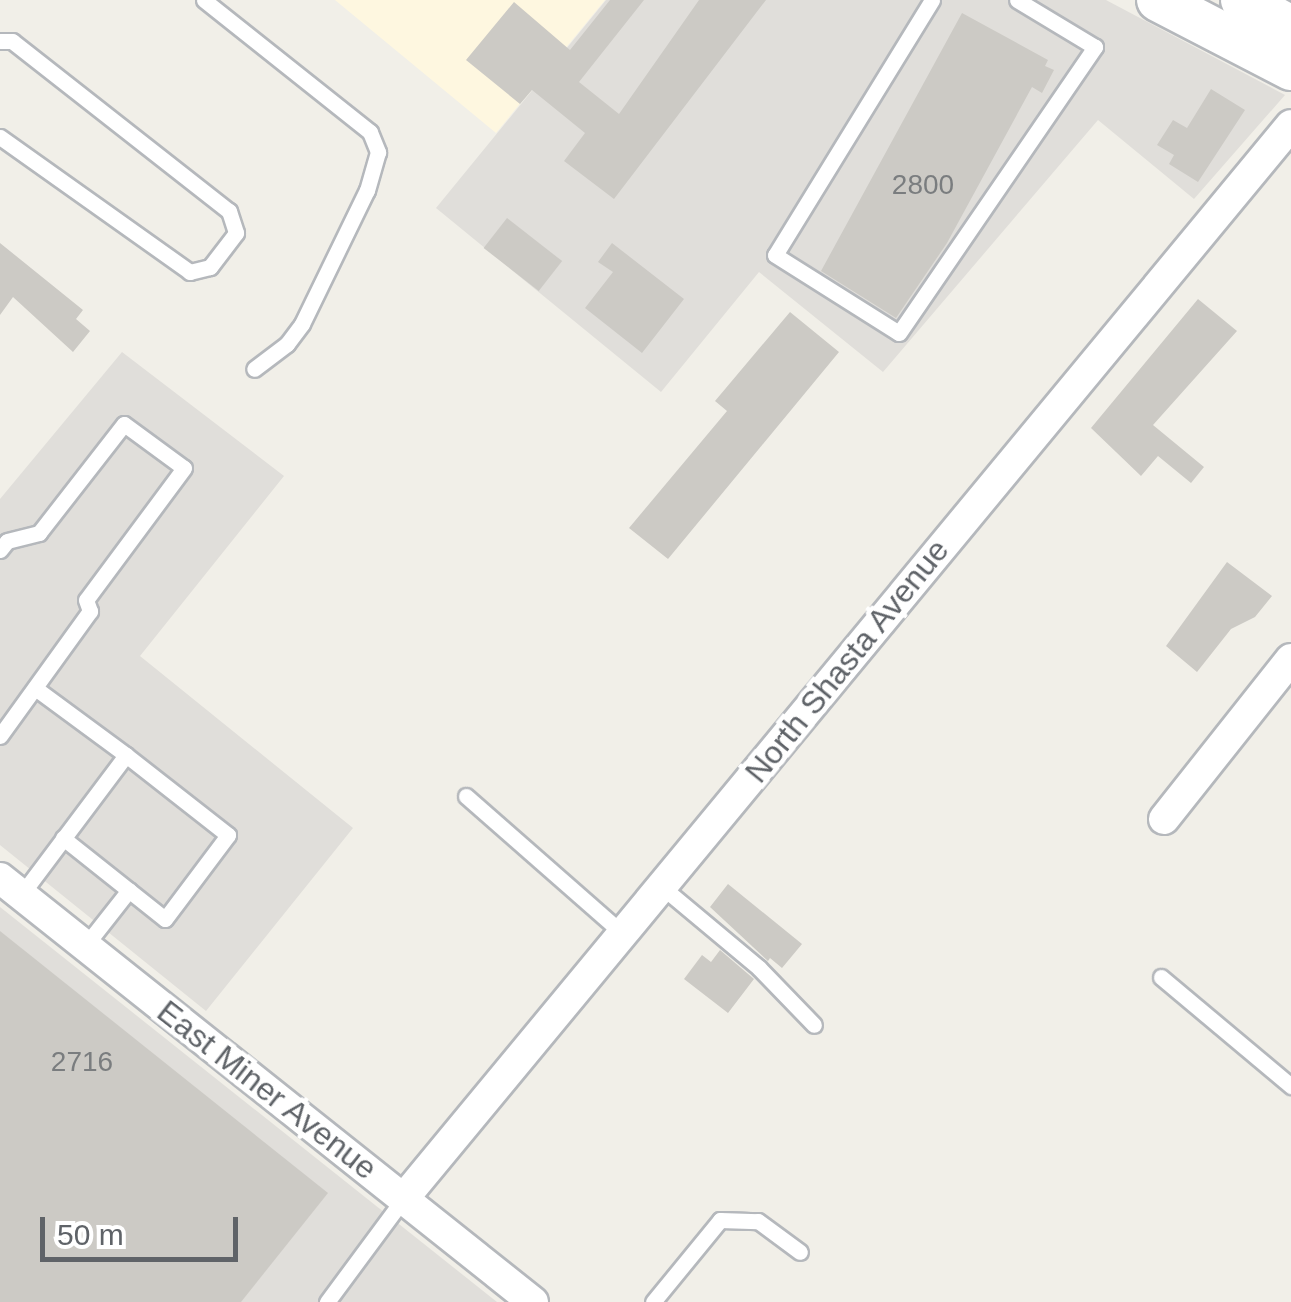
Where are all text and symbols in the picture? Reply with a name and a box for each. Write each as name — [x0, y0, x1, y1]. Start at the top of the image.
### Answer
house number: 2800 — [892, 168, 954, 202]
street label: North Shasta Avenue — [737, 531, 957, 791]
street label: East Miner Avenue — [149, 992, 385, 1188]
house number: 2716 — [51, 1045, 113, 1079]
scale bar — [45, 1197, 242, 1259]
text: 50 m — [57, 1218, 124, 1251]

